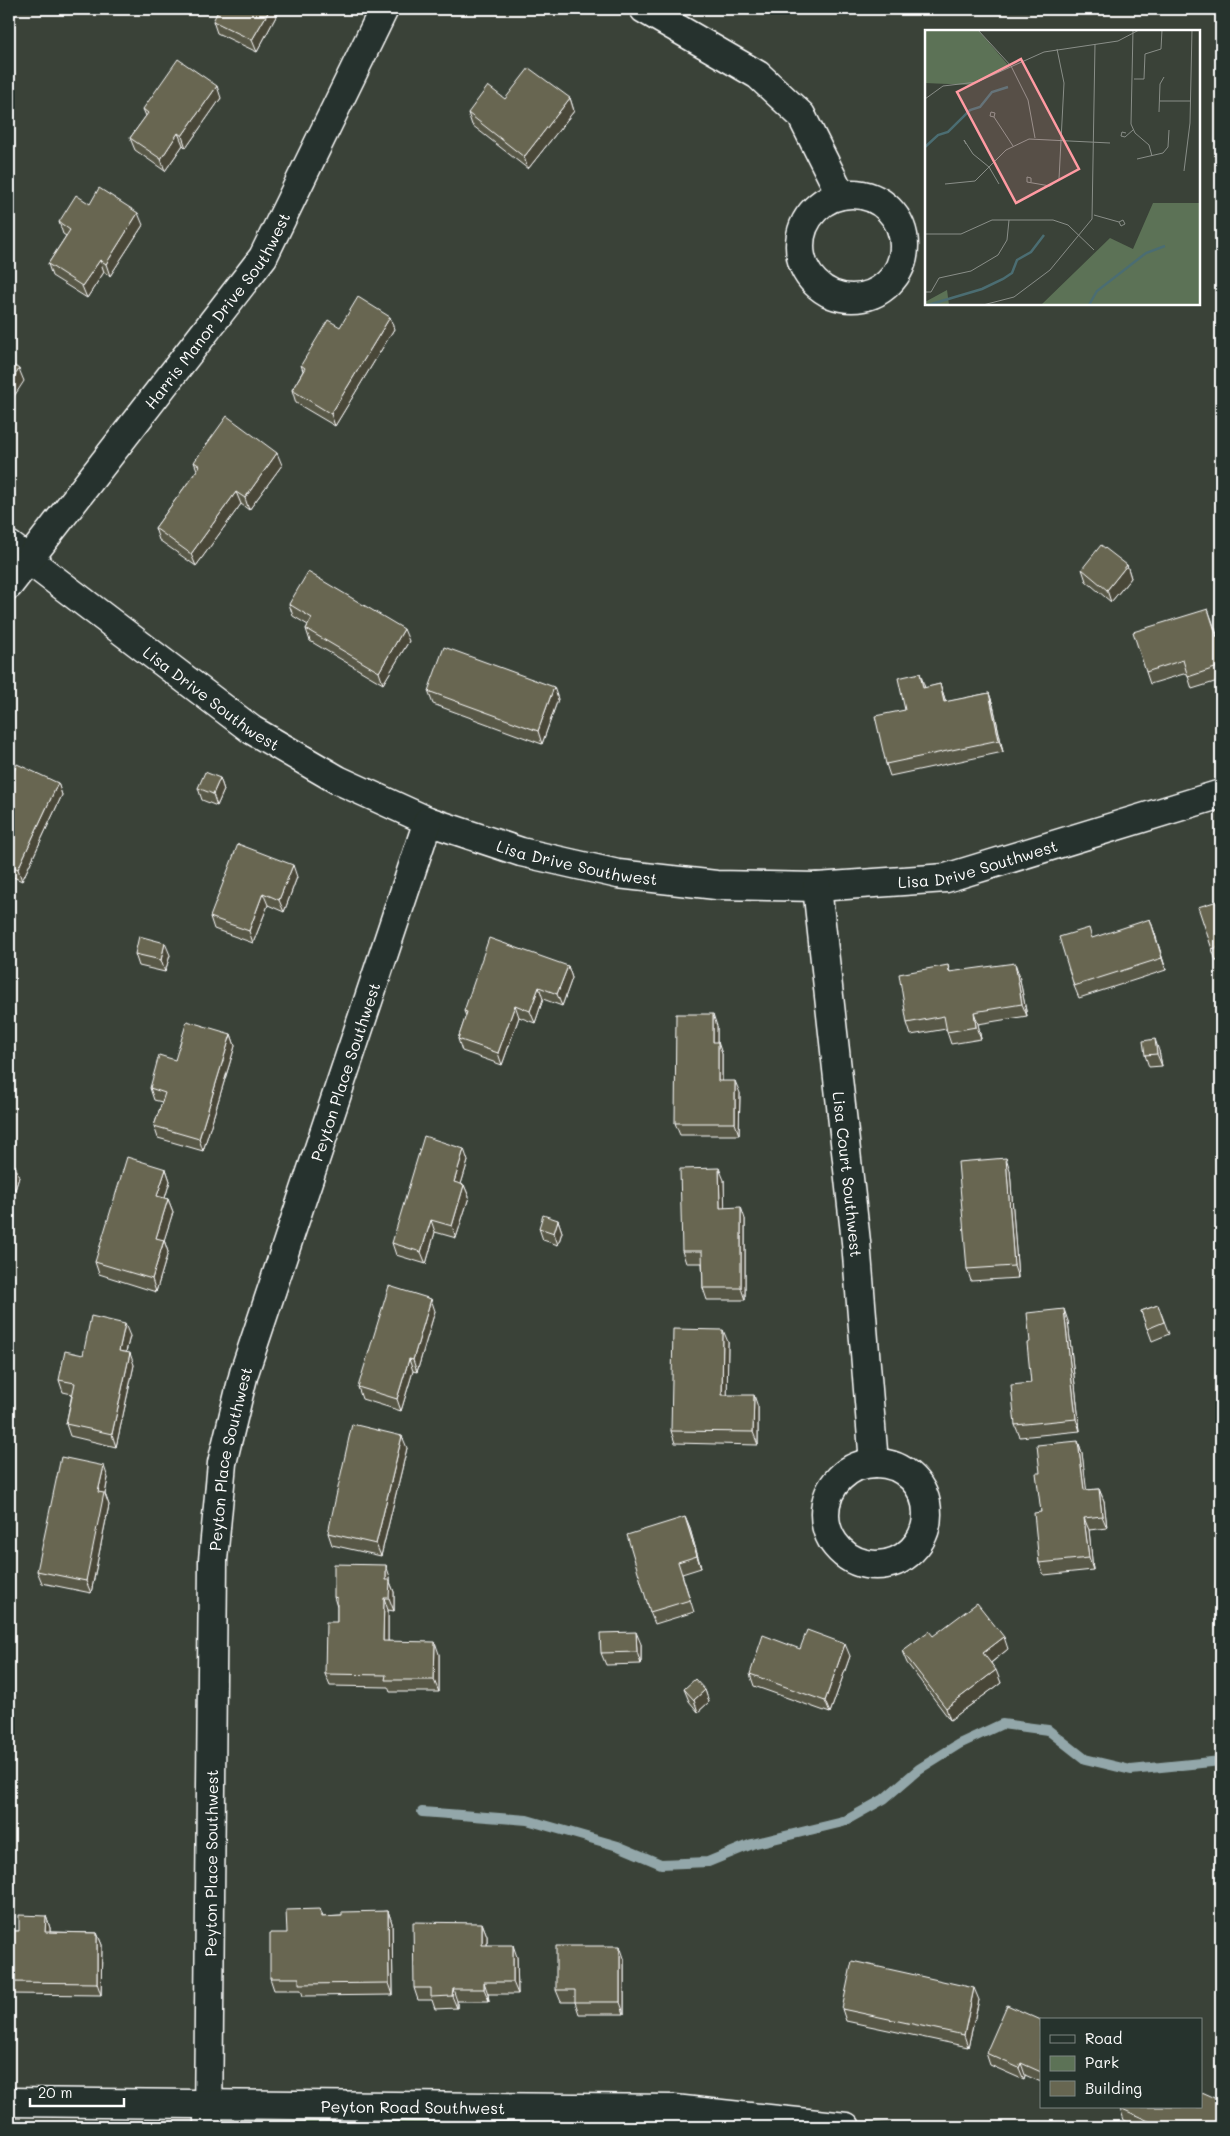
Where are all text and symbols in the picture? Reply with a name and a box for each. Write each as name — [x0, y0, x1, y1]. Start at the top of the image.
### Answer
inset map — [925, 30, 1200, 305]
street label: Harris Manor Drive Southwest — [139, 208, 294, 413]
street label: Lisa Drive Southwest — [139, 641, 284, 754]
street label: Lisa Drive Southwest — [494, 834, 659, 889]
street label: Lisa Drive Southwest — [897, 834, 1060, 892]
street label: Peyton Place Southwest — [305, 979, 384, 1164]
street label: Lisa Court Southwest — [829, 1090, 868, 1258]
street label: Peyton Place Southwest — [203, 1363, 256, 1552]
street label: Peyton Place Southwest — [199, 1769, 222, 1957]
legend — [1040, 2018, 1202, 2108]
text: Road — [1085, 2028, 1122, 2048]
text: Park — [1085, 2052, 1119, 2072]
scale bar — [30, 2076, 124, 2108]
text: Building — [1085, 2078, 1142, 2098]
text: 20 m — [38, 2082, 72, 2102]
street label: Peyton Road Southwest — [321, 2095, 505, 2118]

